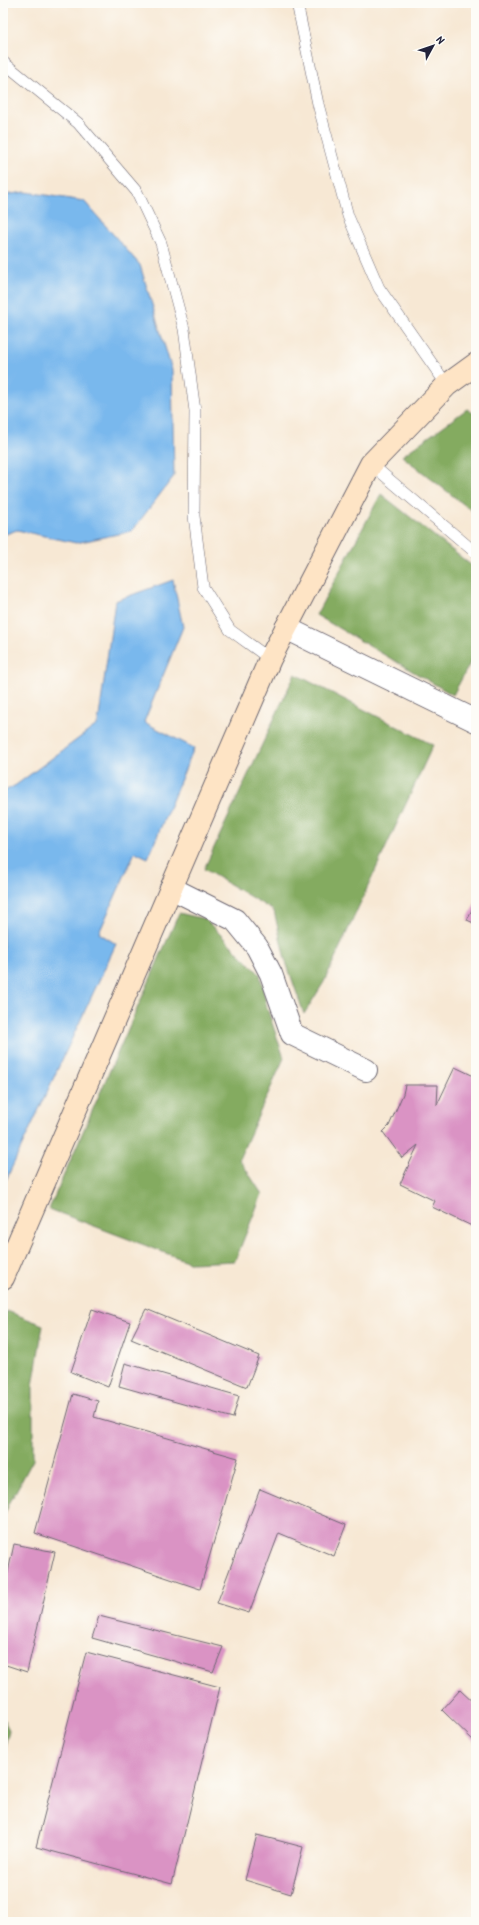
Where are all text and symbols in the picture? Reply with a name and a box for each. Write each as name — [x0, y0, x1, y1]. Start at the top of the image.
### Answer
north arrow — [413, 26, 453, 66]
text: N — [433, 33, 448, 46]

